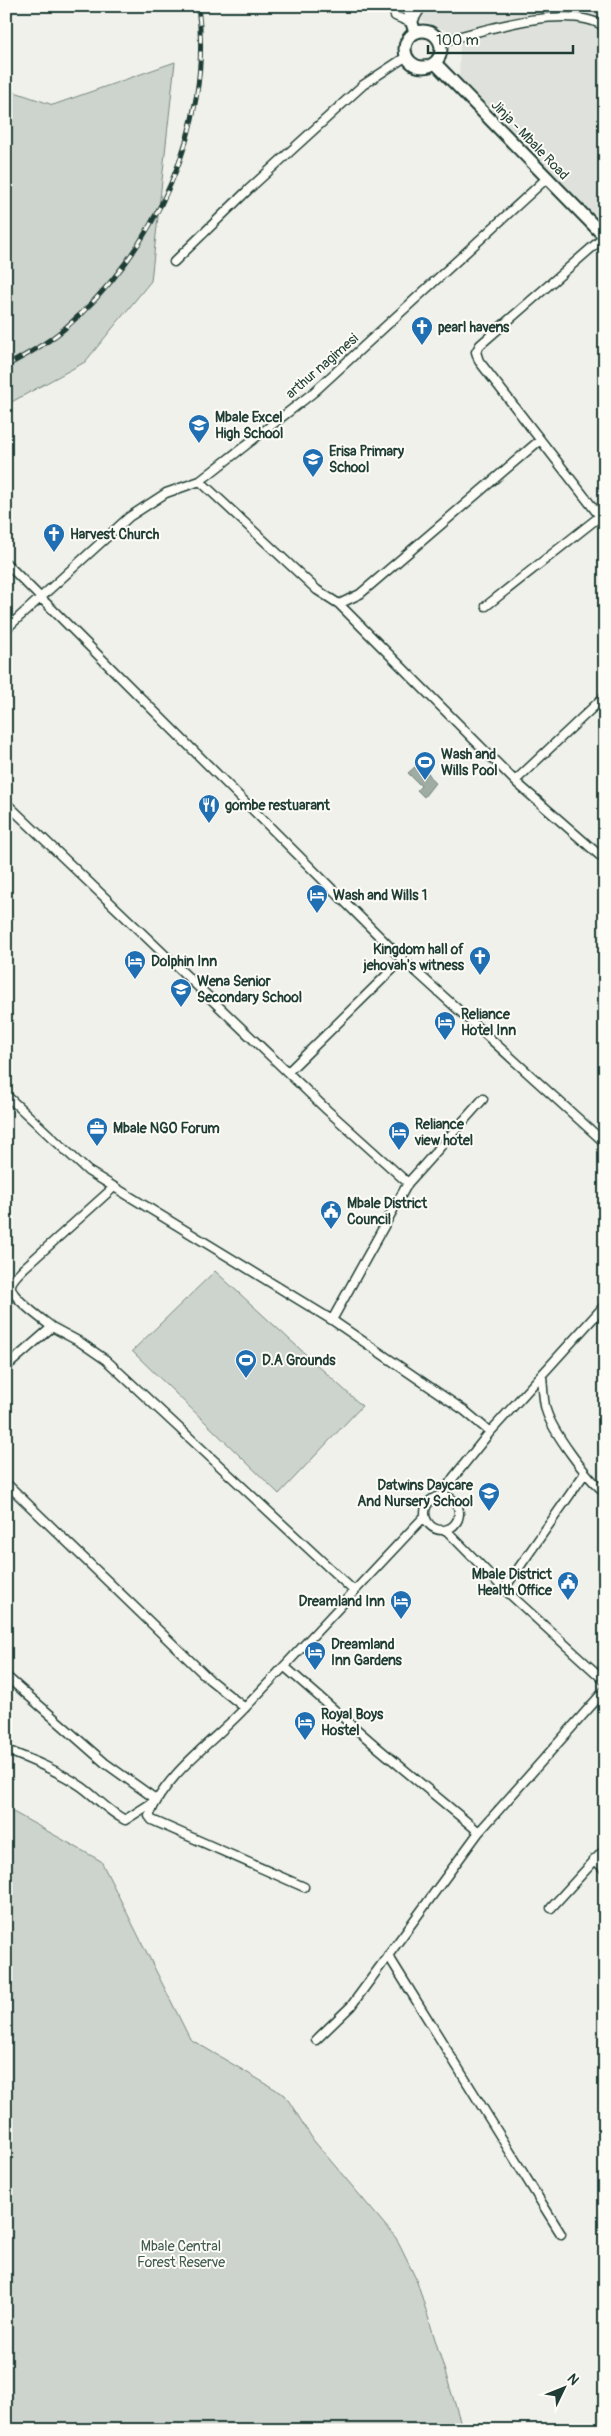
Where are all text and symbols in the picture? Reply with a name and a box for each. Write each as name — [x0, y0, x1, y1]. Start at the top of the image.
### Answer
scale bar — [428, 22, 574, 54]
text: 100 m — [436, 31, 479, 50]
street label: Jinja - Mbale Road — [488, 97, 573, 184]
church icon: pearl havens — [410, 315, 434, 346]
place label: pearl havens — [438, 319, 510, 336]
street label: arthur nagimesi — [282, 330, 362, 402]
place label: Mbale Excel High School — [215, 409, 283, 442]
school or university icon: Mbale Excel High School — [187, 413, 211, 444]
place label: Erisa Primary School — [329, 443, 404, 476]
school or university icon: Erisa Primary School — [301, 447, 325, 478]
church icon: Harvest Church — [42, 522, 66, 553]
place label: Harvest Church — [70, 526, 160, 543]
place label: Wash and Wills Pool — [441, 746, 498, 779]
sports icon: Wash and Wills Pool — [413, 750, 437, 781]
restaurant icon: gombe restuarant — [197, 793, 221, 824]
place label: gombe restuarant — [225, 797, 330, 814]
hotel icon: Wash and Wills 1 — [305, 883, 329, 914]
place label: Wash and Wills 1 — [333, 887, 427, 904]
place label: Kingdom hall of jehovah's witness — [362, 941, 465, 974]
church icon: Kingdom hall of jehovah's witness — [468, 945, 492, 976]
hotel icon: Dolphin Inn — [123, 949, 147, 980]
place label: Dolphin Inn — [151, 953, 217, 970]
place label: Wena Senior Secondary School — [197, 973, 302, 1006]
school or university icon: Wena Senior Secondary School — [169, 977, 193, 1008]
place label: Reliance Hotel Inn — [461, 1006, 516, 1039]
hotel icon: Reliance Hotel Inn — [433, 1010, 457, 1041]
office icon: Mbale NGO Forum — [85, 1116, 109, 1147]
place label: Reliance view hotel — [414, 1116, 473, 1149]
place label: Mbale NGO Forum — [113, 1120, 220, 1137]
hotel icon: Reliance view hotel — [387, 1120, 411, 1151]
place label: Mbale District Council — [347, 1195, 428, 1228]
public building icon: Mbale District Council — [319, 1199, 343, 1230]
sports icon: D.A Grounds — [234, 1348, 258, 1379]
place label: D.A Grounds — [262, 1352, 336, 1369]
place label: Datwins Daycare And Nursery School — [357, 1477, 474, 1510]
school or university icon: Datwins Daycare And Nursery School — [477, 1481, 501, 1512]
place label: Mbale District Health Office — [472, 1566, 553, 1599]
public building icon: Mbale District Health Office — [556, 1570, 580, 1601]
hotel icon: Dreamland Inn — [389, 1589, 413, 1620]
place label: Dreamland Inn — [299, 1593, 385, 1610]
place label: Dreamland Inn Gardens — [331, 1636, 403, 1669]
hotel icon: Dreamland Inn Gardens — [303, 1640, 327, 1671]
place label: Royal Boys Hostel — [321, 1706, 384, 1739]
hotel icon: Royal Boys Hostel — [293, 1710, 317, 1741]
park label: Mbale Central Forest Reserve — [137, 2238, 225, 2271]
north arrow — [538, 2364, 588, 2414]
text: N — [564, 2370, 583, 2389]

